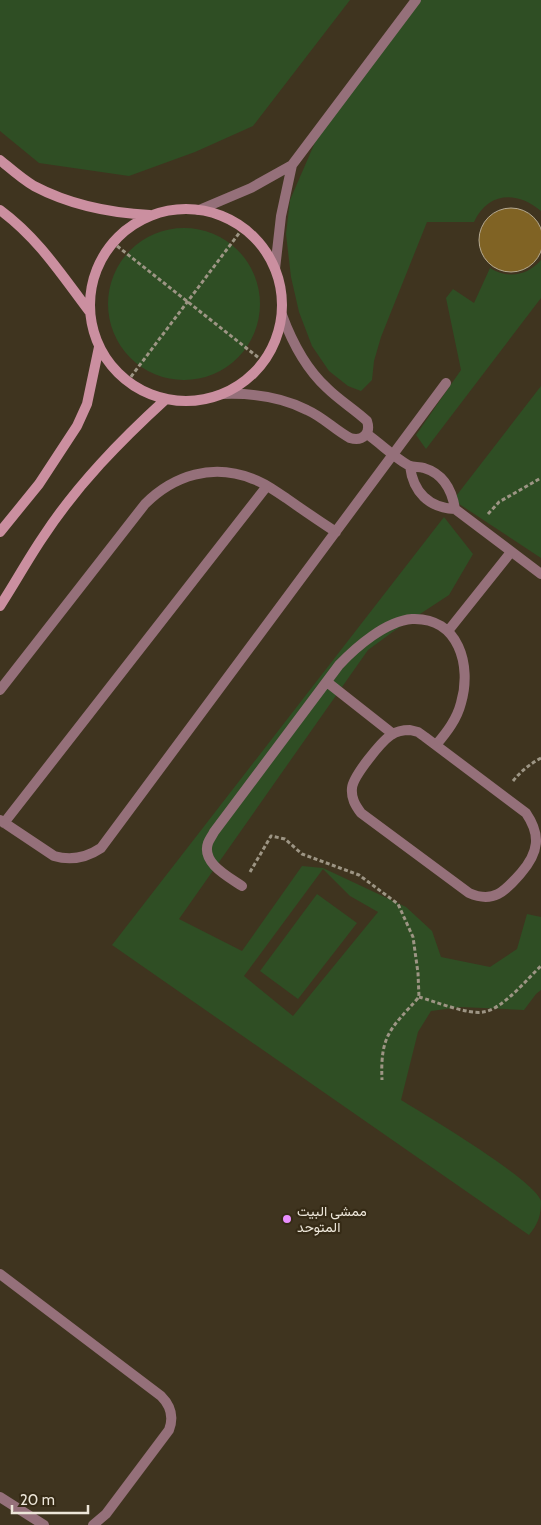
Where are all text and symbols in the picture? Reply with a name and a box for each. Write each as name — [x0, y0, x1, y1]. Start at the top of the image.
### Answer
place label: ممشى البيت المتوحد — [297, 1202, 367, 1236]
marker: ممشى البيت المتوحد — [281, 1213, 293, 1225]
scale bar — [12, 1482, 89, 1514]
text: 20 m — [20, 1491, 55, 1509]

